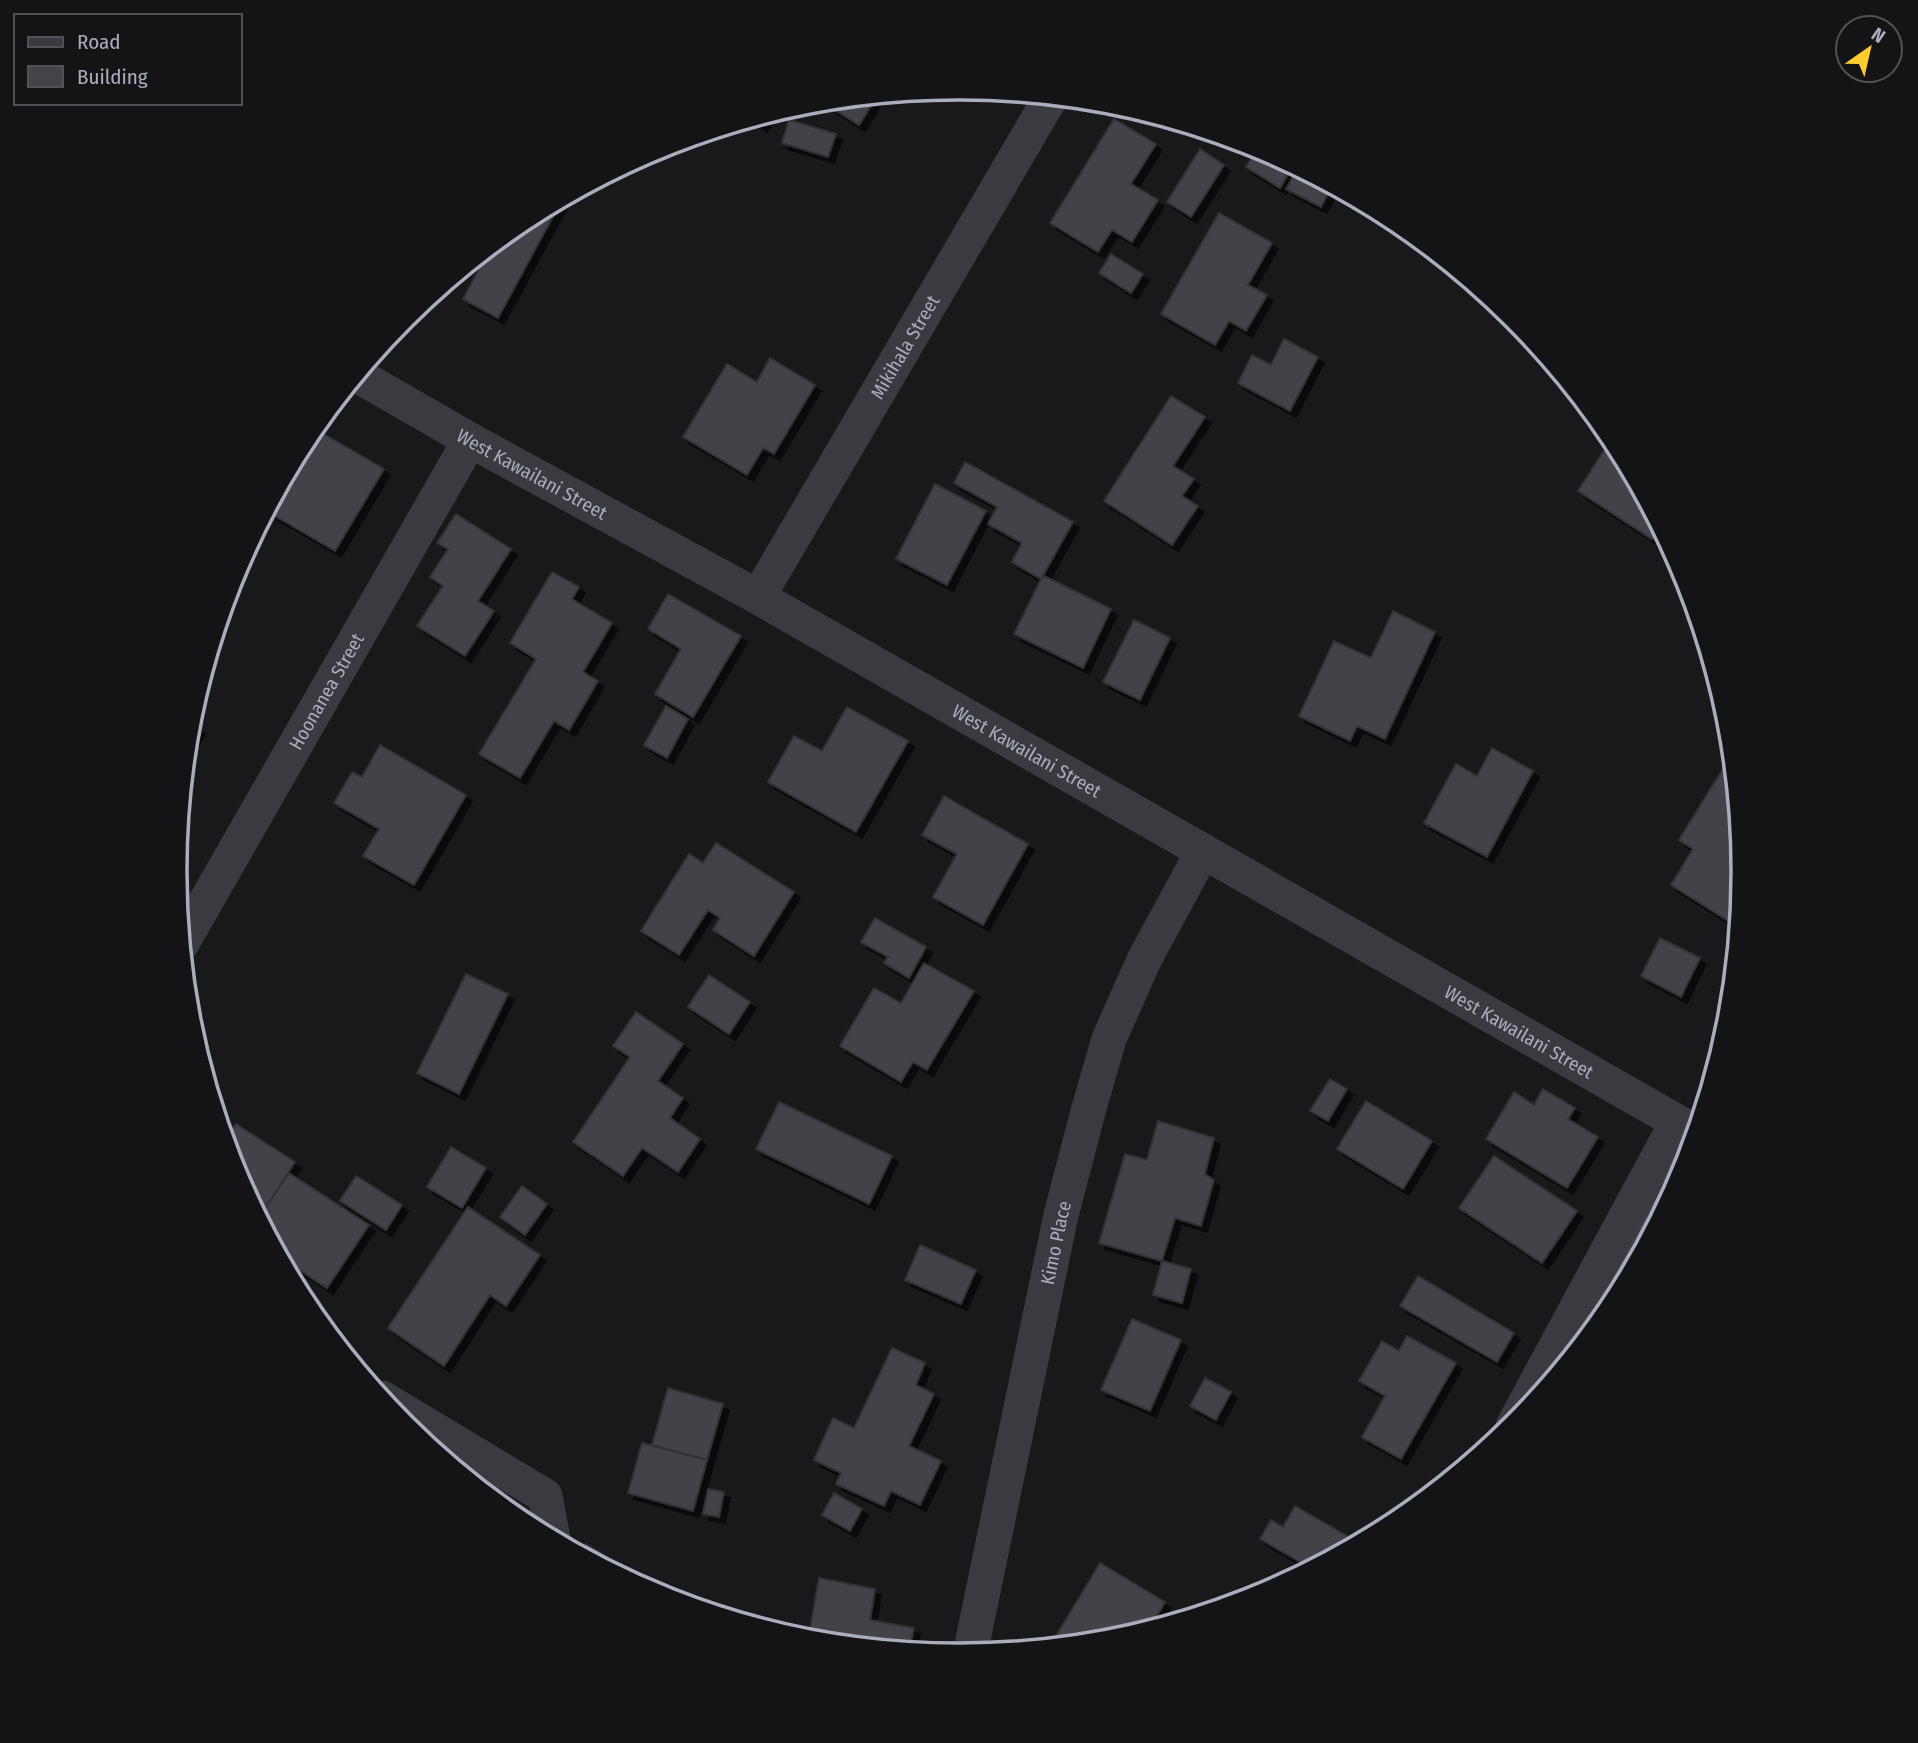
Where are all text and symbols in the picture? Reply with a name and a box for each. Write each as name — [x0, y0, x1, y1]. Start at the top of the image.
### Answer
legend — [14, 14, 242, 105]
north arrow — [1834, 14, 1904, 84]
text: N — [1867, 23, 1889, 48]
text: Road — [77, 29, 121, 55]
text: Building — [77, 64, 148, 90]
street label: Mikihala Street — [866, 290, 945, 403]
street label: West Kawailani Street — [452, 424, 612, 525]
street label: Hoonanea Street — [284, 629, 369, 754]
street label: West Kawailani Street — [948, 699, 1106, 803]
street label: West Kawailani Street — [1440, 980, 1598, 1084]
street label: Kimo Place — [1036, 1198, 1076, 1287]

